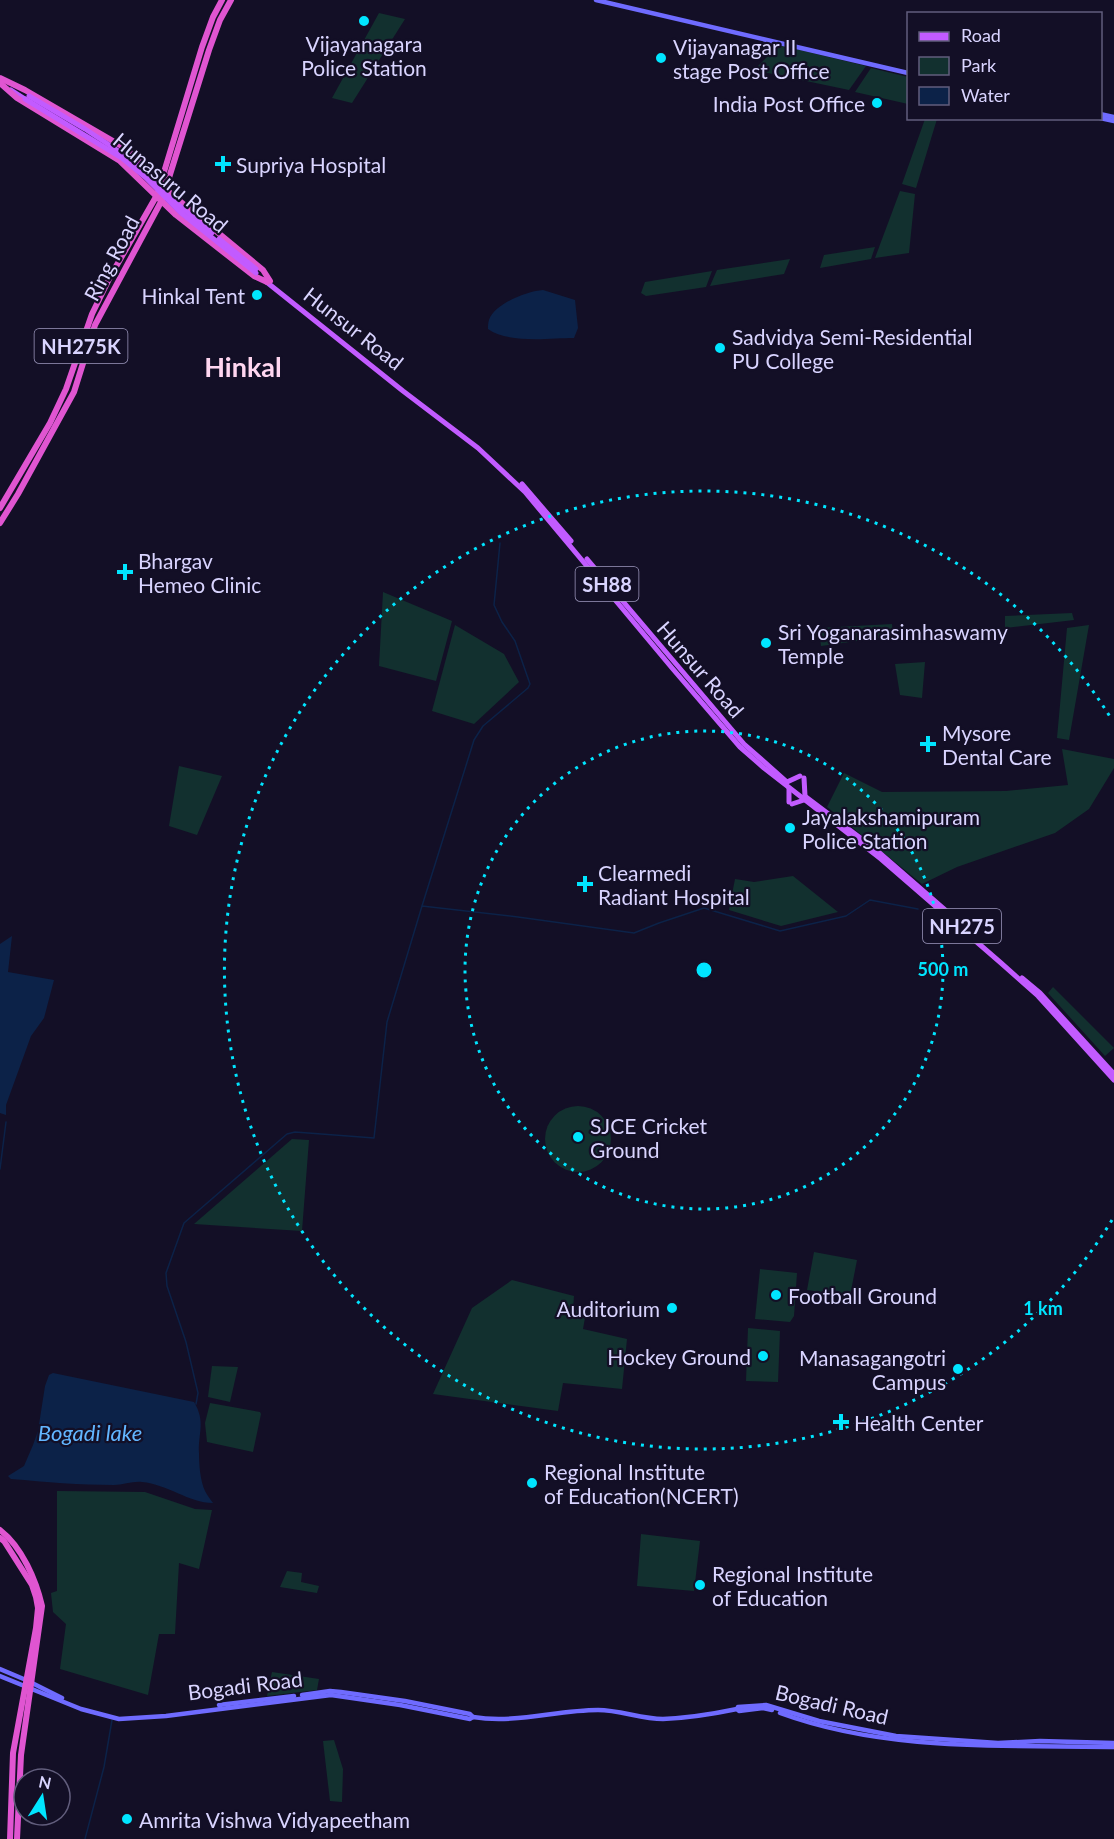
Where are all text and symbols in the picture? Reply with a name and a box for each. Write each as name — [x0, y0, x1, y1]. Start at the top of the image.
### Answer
legend — [907, 12, 1102, 120]
marker: Vijayanagara Police Station — [357, 14, 371, 28]
text: Road — [961, 24, 1001, 46]
place label: Vijayanagara Police Station — [301, 31, 427, 80]
place label: Vijayanagar II stage Post Office — [673, 34, 830, 83]
marker: Vijayanagar II stage Post Office — [654, 51, 668, 65]
text: Park — [961, 54, 997, 76]
text: Water — [961, 84, 1010, 106]
place label: India Post Office — [713, 91, 865, 116]
marker: India Post Office — [870, 96, 884, 110]
street label: Hunasuru Road — [109, 127, 233, 237]
place label: Supriya Hospital — [236, 152, 386, 177]
marker: Supriya Hospital — [214, 155, 232, 173]
street label: Ring Road — [78, 211, 144, 305]
street label: Hunsur Road — [299, 281, 409, 375]
place label: Hinkal Tent — [142, 283, 245, 308]
marker: Hinkal Tent — [250, 288, 264, 302]
place label: Sadvidya Semi-Residential PU College — [732, 324, 972, 373]
road number: NH275K — [34, 329, 128, 363]
marker: Sadvidya Semi-Residential PU College — [713, 341, 727, 355]
district label: Hinkal — [204, 350, 282, 383]
place label: Bhargav Hemeo Clinic — [138, 548, 261, 597]
marker: Bhargav Hemeo Clinic — [116, 563, 134, 581]
road number: SH88 — [576, 567, 638, 601]
street label: Hunsur Road — [652, 616, 750, 722]
place label: Sri Yoganarasimhaswamy Temple — [778, 619, 1008, 668]
marker: Sri Yoganarasimhaswamy Temple — [759, 636, 773, 650]
place label: Mysore Dental Care — [942, 720, 1052, 769]
marker: Mysore Dental Care — [919, 735, 937, 753]
place label: Jayalakshamipuram Police Station — [802, 804, 980, 853]
marker: Jayalakshamipuram Police Station — [783, 821, 797, 835]
place label: Clearmedi Radiant Hospital — [598, 860, 750, 909]
marker: Clearmedi Radiant Hospital — [576, 875, 594, 893]
road number: NH275 — [923, 909, 1001, 943]
text: 500 m — [918, 958, 968, 980]
centre of rings — [694, 960, 714, 980]
place label: SJCE Cricket Ground — [590, 1113, 708, 1162]
marker: SJCE Cricket Ground — [571, 1130, 585, 1144]
place label: Football Ground — [788, 1283, 937, 1308]
marker: Football Ground — [769, 1288, 783, 1302]
place label: Auditorium — [556, 1296, 660, 1321]
text: 1 km — [1023, 1297, 1063, 1319]
marker: Auditorium — [665, 1301, 679, 1315]
place label: Hockey Ground — [607, 1344, 751, 1369]
place label: Manasagangotri Campus — [799, 1345, 946, 1394]
marker: Hockey Ground — [756, 1349, 770, 1363]
marker: Manasagangotri Campus — [951, 1362, 965, 1376]
place label: Health Center — [854, 1410, 984, 1435]
marker: Health Center — [832, 1413, 850, 1431]
water label: Bogadi lake — [38, 1419, 142, 1446]
place label: Regional Institute of Education(NCERT) — [544, 1459, 739, 1508]
marker: Regional Institute of Education(NCERT) — [525, 1476, 539, 1490]
place label: Regional Institute of Education — [712, 1561, 873, 1610]
marker: Regional Institute of Education — [693, 1578, 707, 1592]
street label: Bogadi Road — [186, 1666, 304, 1704]
street label: Bogadi Road — [773, 1679, 891, 1729]
north arrow — [12, 1767, 72, 1827]
text: N — [37, 1771, 53, 1792]
place label: Amrita Vishwa Vidyapeetham — [139, 1807, 410, 1832]
marker: Amrita Vishwa Vidyapeetham — [120, 1812, 134, 1826]

